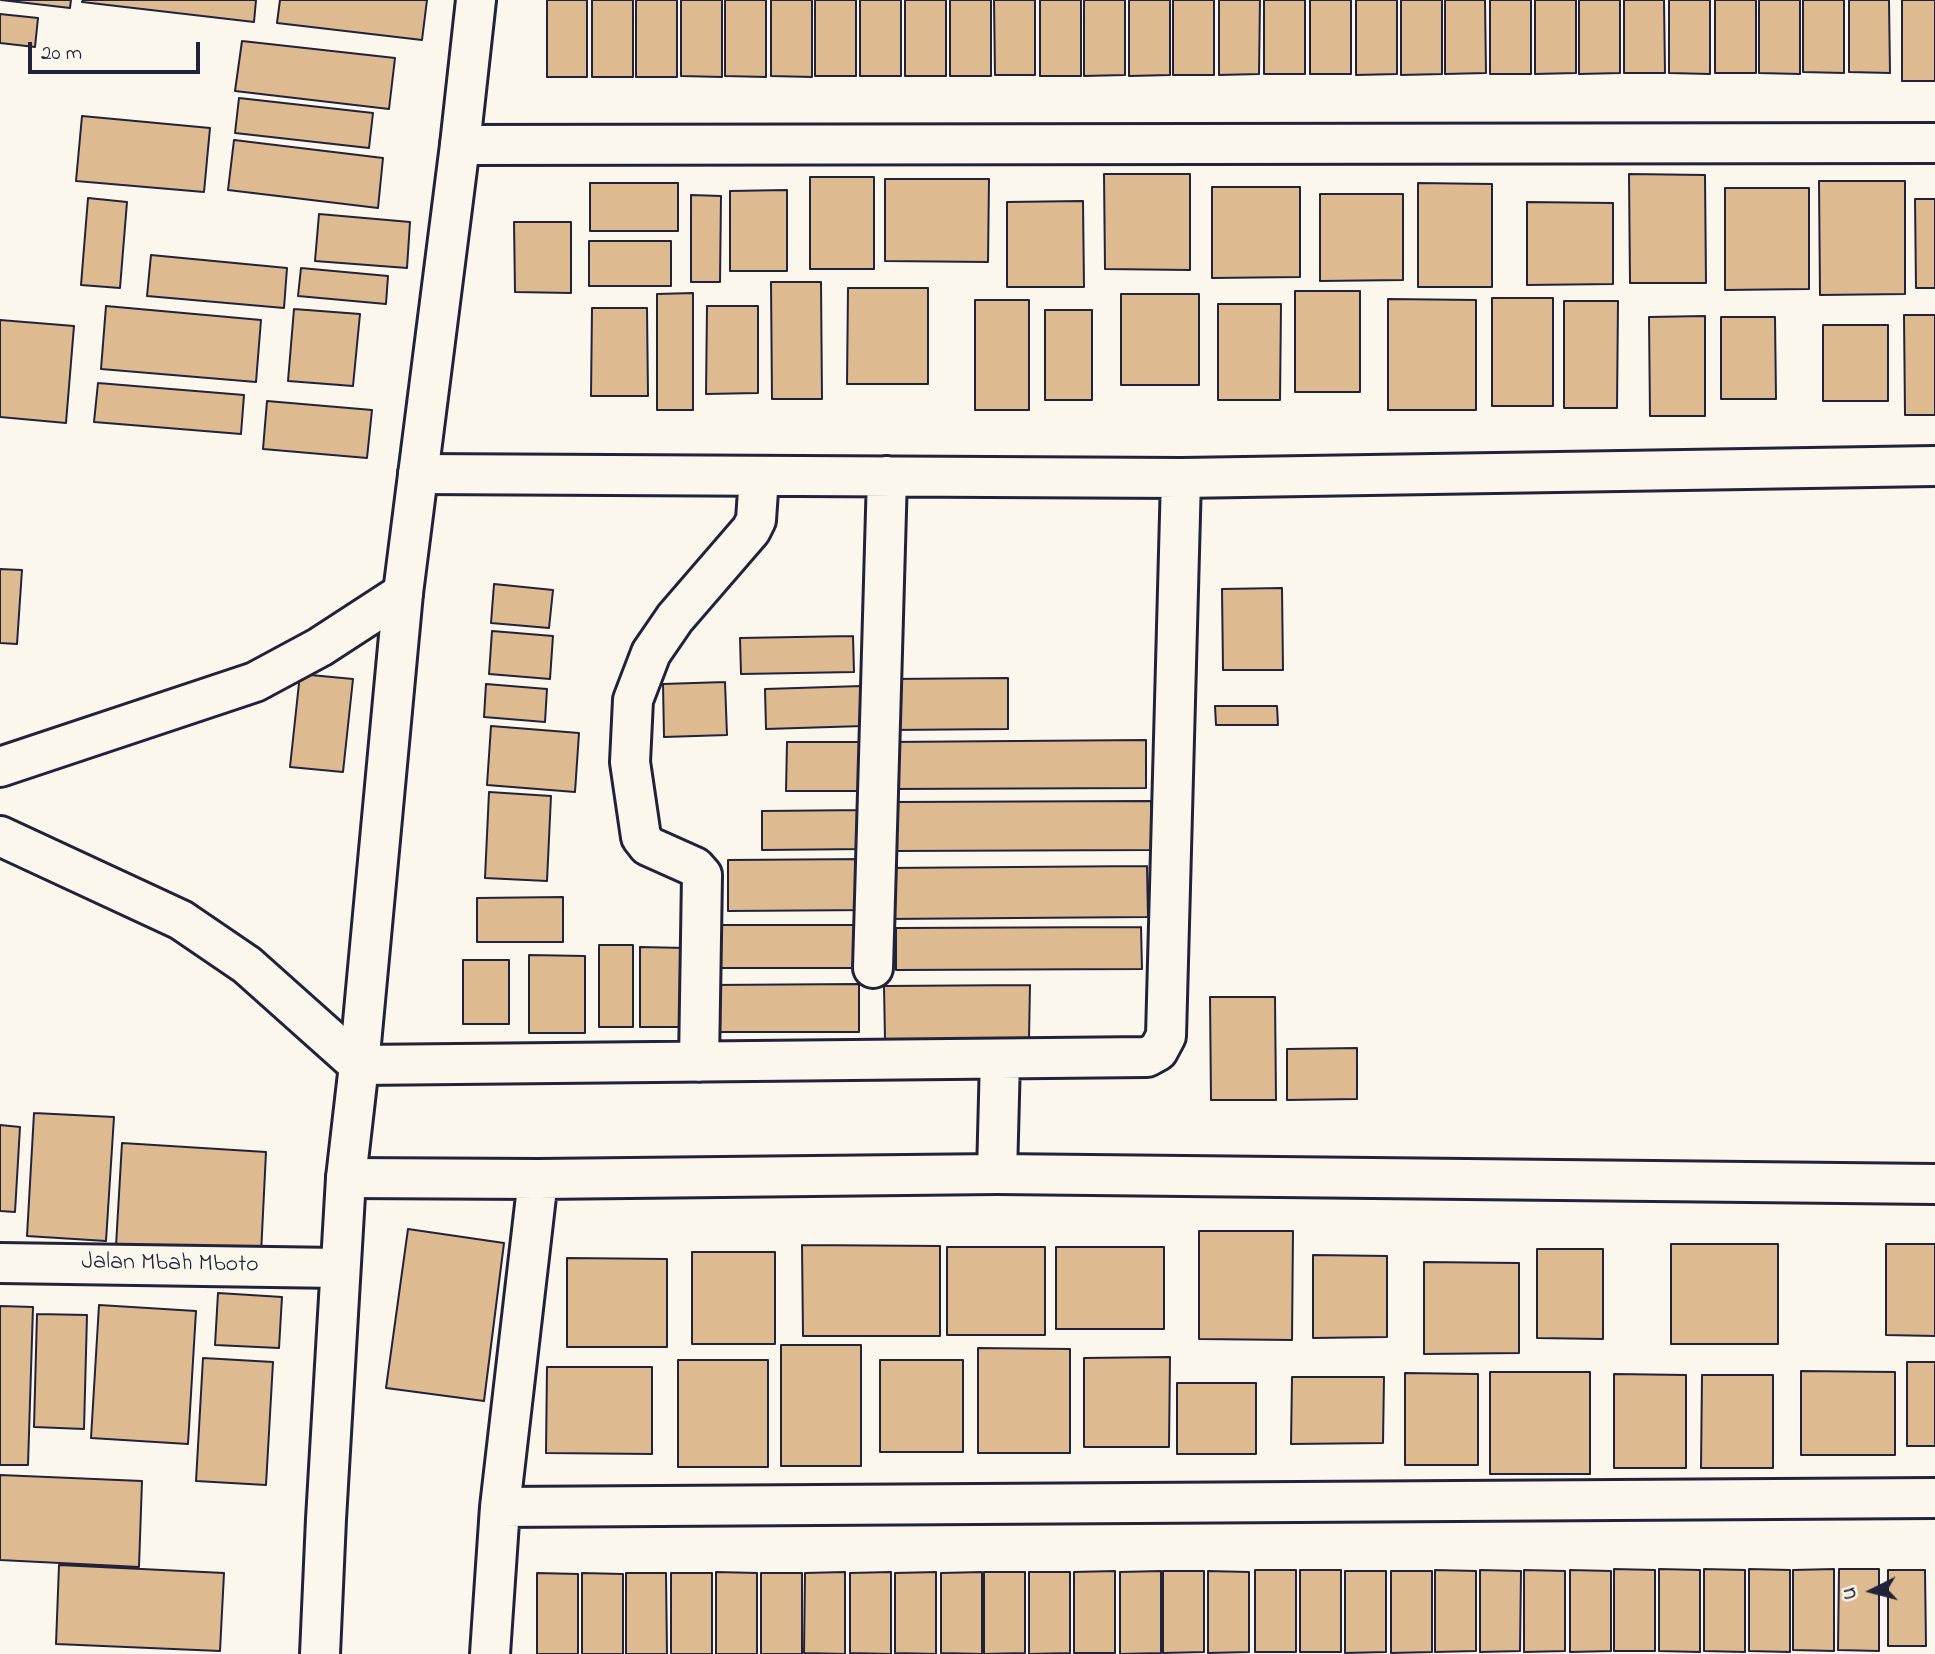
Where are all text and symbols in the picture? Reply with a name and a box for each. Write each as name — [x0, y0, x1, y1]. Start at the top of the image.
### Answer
scale bar — [32, 28, 203, 72]
text: 20 m — [41, 39, 82, 69]
street label: Jalan Mbah Mboto — [81, 1249, 259, 1281]
north arrow — [1837, 1556, 1907, 1626]
text: U — [1837, 1586, 1865, 1601]

